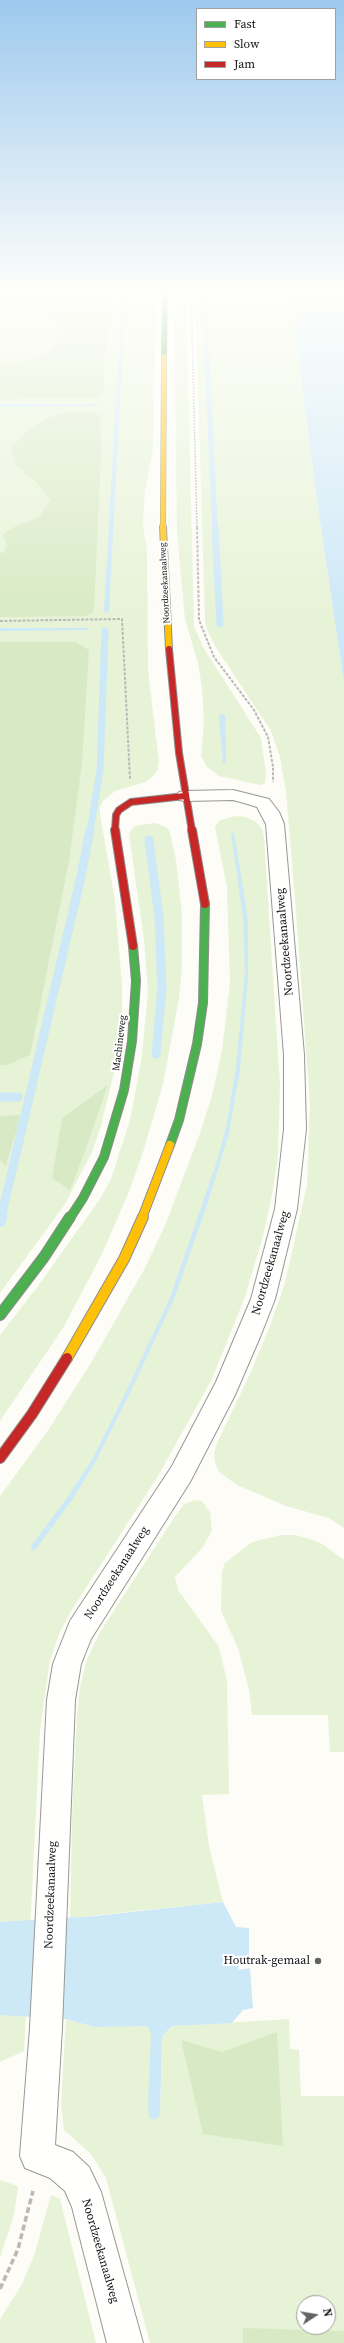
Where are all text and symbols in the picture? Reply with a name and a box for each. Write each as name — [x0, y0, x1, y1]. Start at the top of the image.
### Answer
legend — [196, 8, 336, 80]
text: Fast — [234, 16, 256, 32]
text: Slow — [234, 36, 259, 52]
text: Jam — [234, 56, 255, 72]
street label: Noordzeekanaalweg — [157, 542, 173, 624]
street label: Noordzeekanaalweg — [273, 888, 297, 996]
street label: Machineweg — [111, 1014, 129, 1072]
street label: Noordzeekanaalweg — [249, 1209, 293, 1317]
street label: Noordzeekanaalweg — [82, 1524, 152, 1622]
street label: Noordzeekanaalweg — [42, 1841, 60, 1949]
place label: Houtrak-gemaal — [223, 1954, 310, 1968]
marker: Houtrak-gemaal — [313, 1956, 323, 1966]
street label: Noordzeekanaalweg — [78, 2197, 122, 2305]
north arrow — [296, 2295, 336, 2335]
text: N — [319, 2307, 335, 2318]

